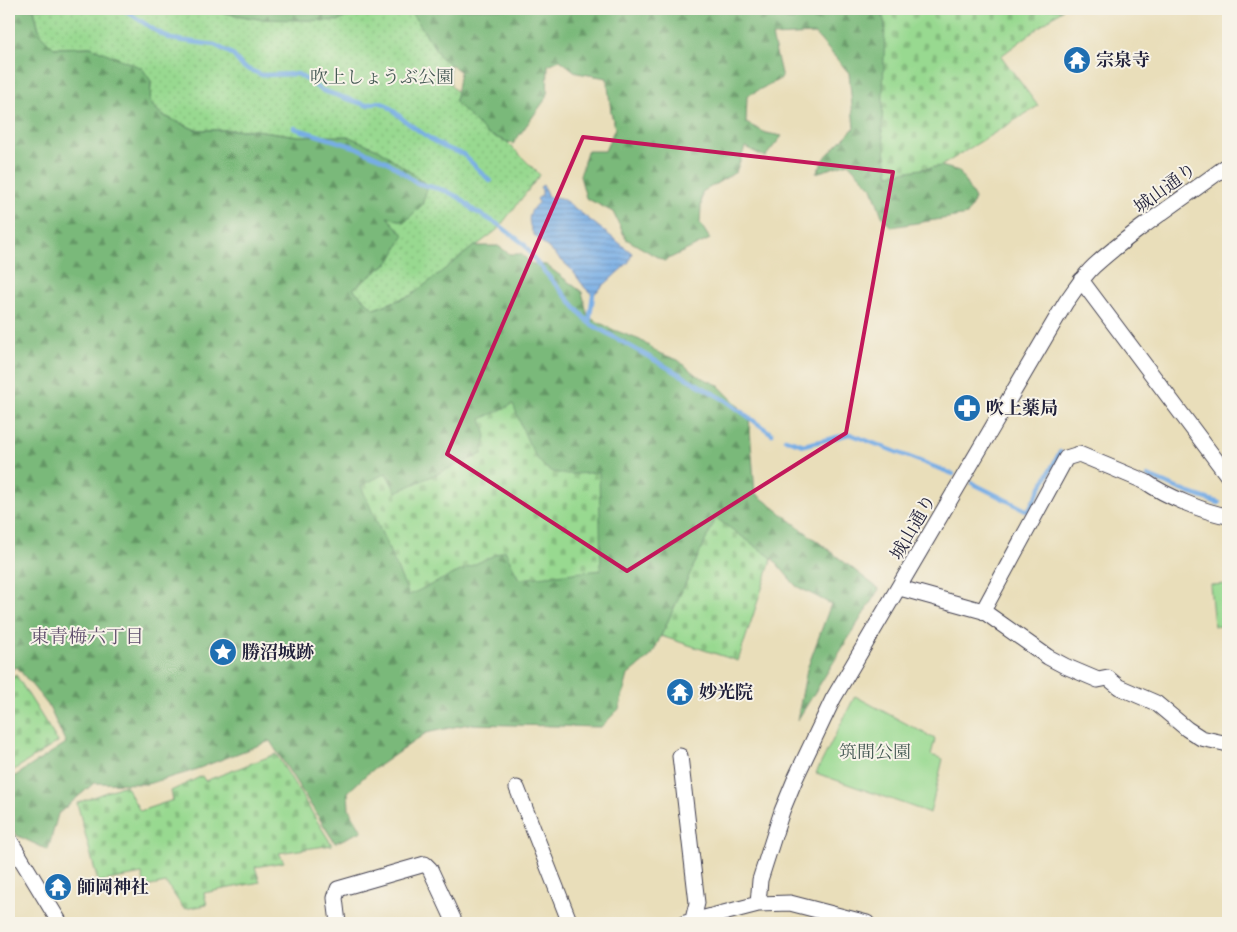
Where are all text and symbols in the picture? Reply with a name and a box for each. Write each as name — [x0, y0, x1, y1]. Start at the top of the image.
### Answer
temple icon: 宗泉寺 — [1062, 45, 1092, 75]
place label: 宗泉寺 — [1096, 50, 1150, 70]
park label: 吹上しょうぶ公園 — [310, 67, 454, 87]
street label: 城山通り — [1131, 160, 1200, 217]
pharmacy icon: 吹上薬局 — [952, 393, 982, 423]
place label: 吹上薬局 — [986, 398, 1058, 418]
street label: 城山通り — [887, 491, 940, 563]
district label: 東青梅六丁目 — [30, 626, 144, 648]
place icon: 勝沼城跡 — [208, 637, 238, 667]
place label: 勝沼城跡 — [242, 642, 314, 662]
temple icon: 妙光院 — [665, 677, 695, 707]
place label: 妙光院 — [699, 682, 753, 702]
park label: 筑間公園 — [839, 742, 911, 762]
temple icon: 師岡神社 — [43, 872, 73, 902]
place label: 師岡神社 — [77, 877, 149, 897]

